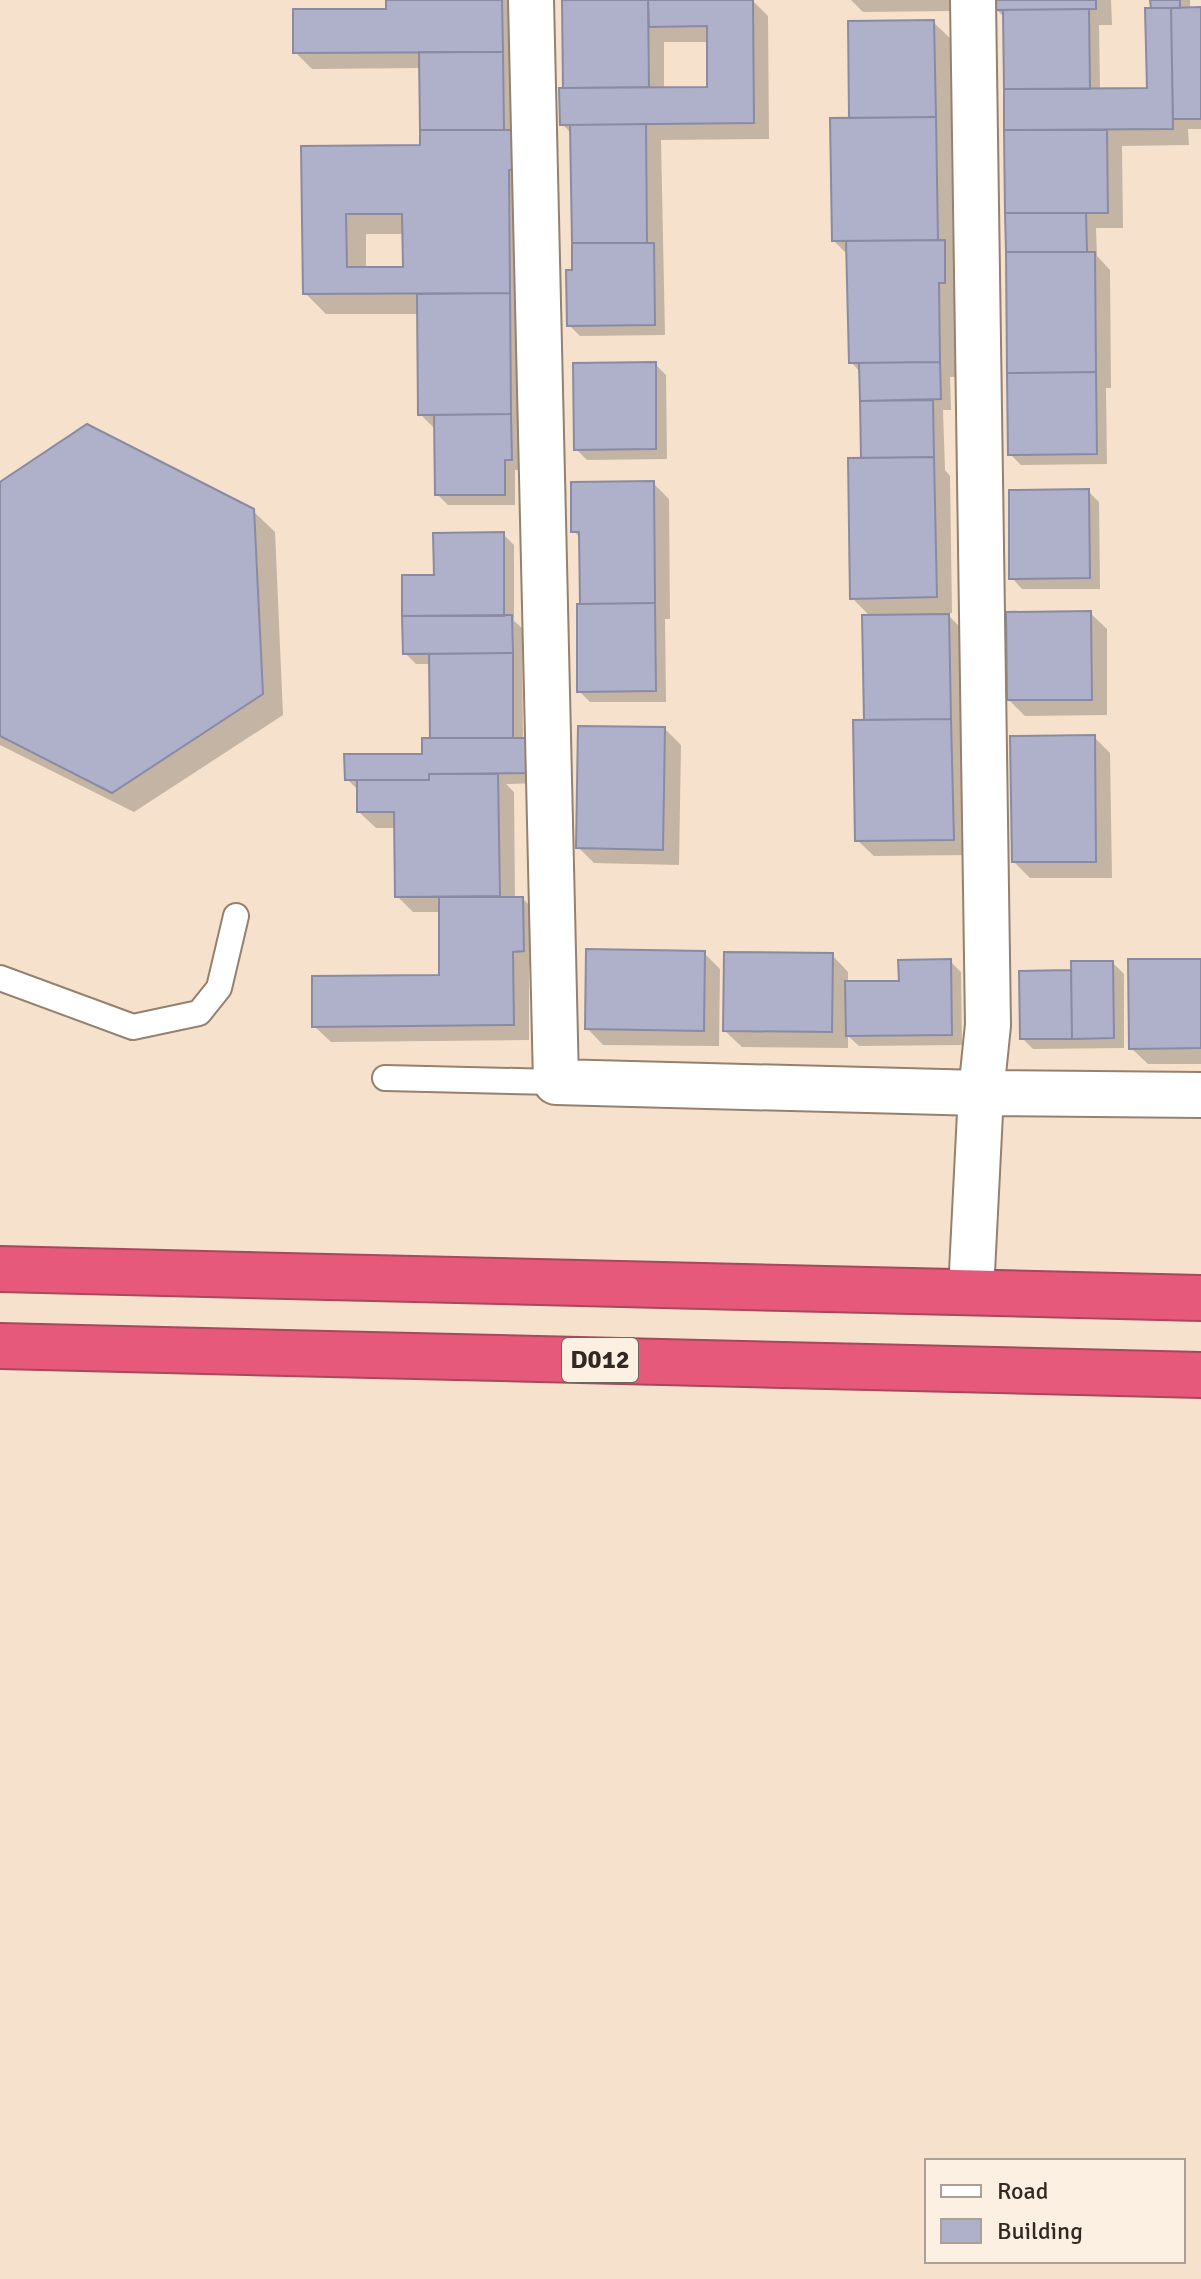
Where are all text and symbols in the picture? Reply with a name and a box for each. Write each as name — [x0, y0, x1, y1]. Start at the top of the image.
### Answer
road number: D012 — [562, 1338, 638, 1382]
legend — [925, 2159, 1185, 2263]
text: Road — [997, 2176, 1048, 2206]
text: Building — [997, 2216, 1083, 2246]

